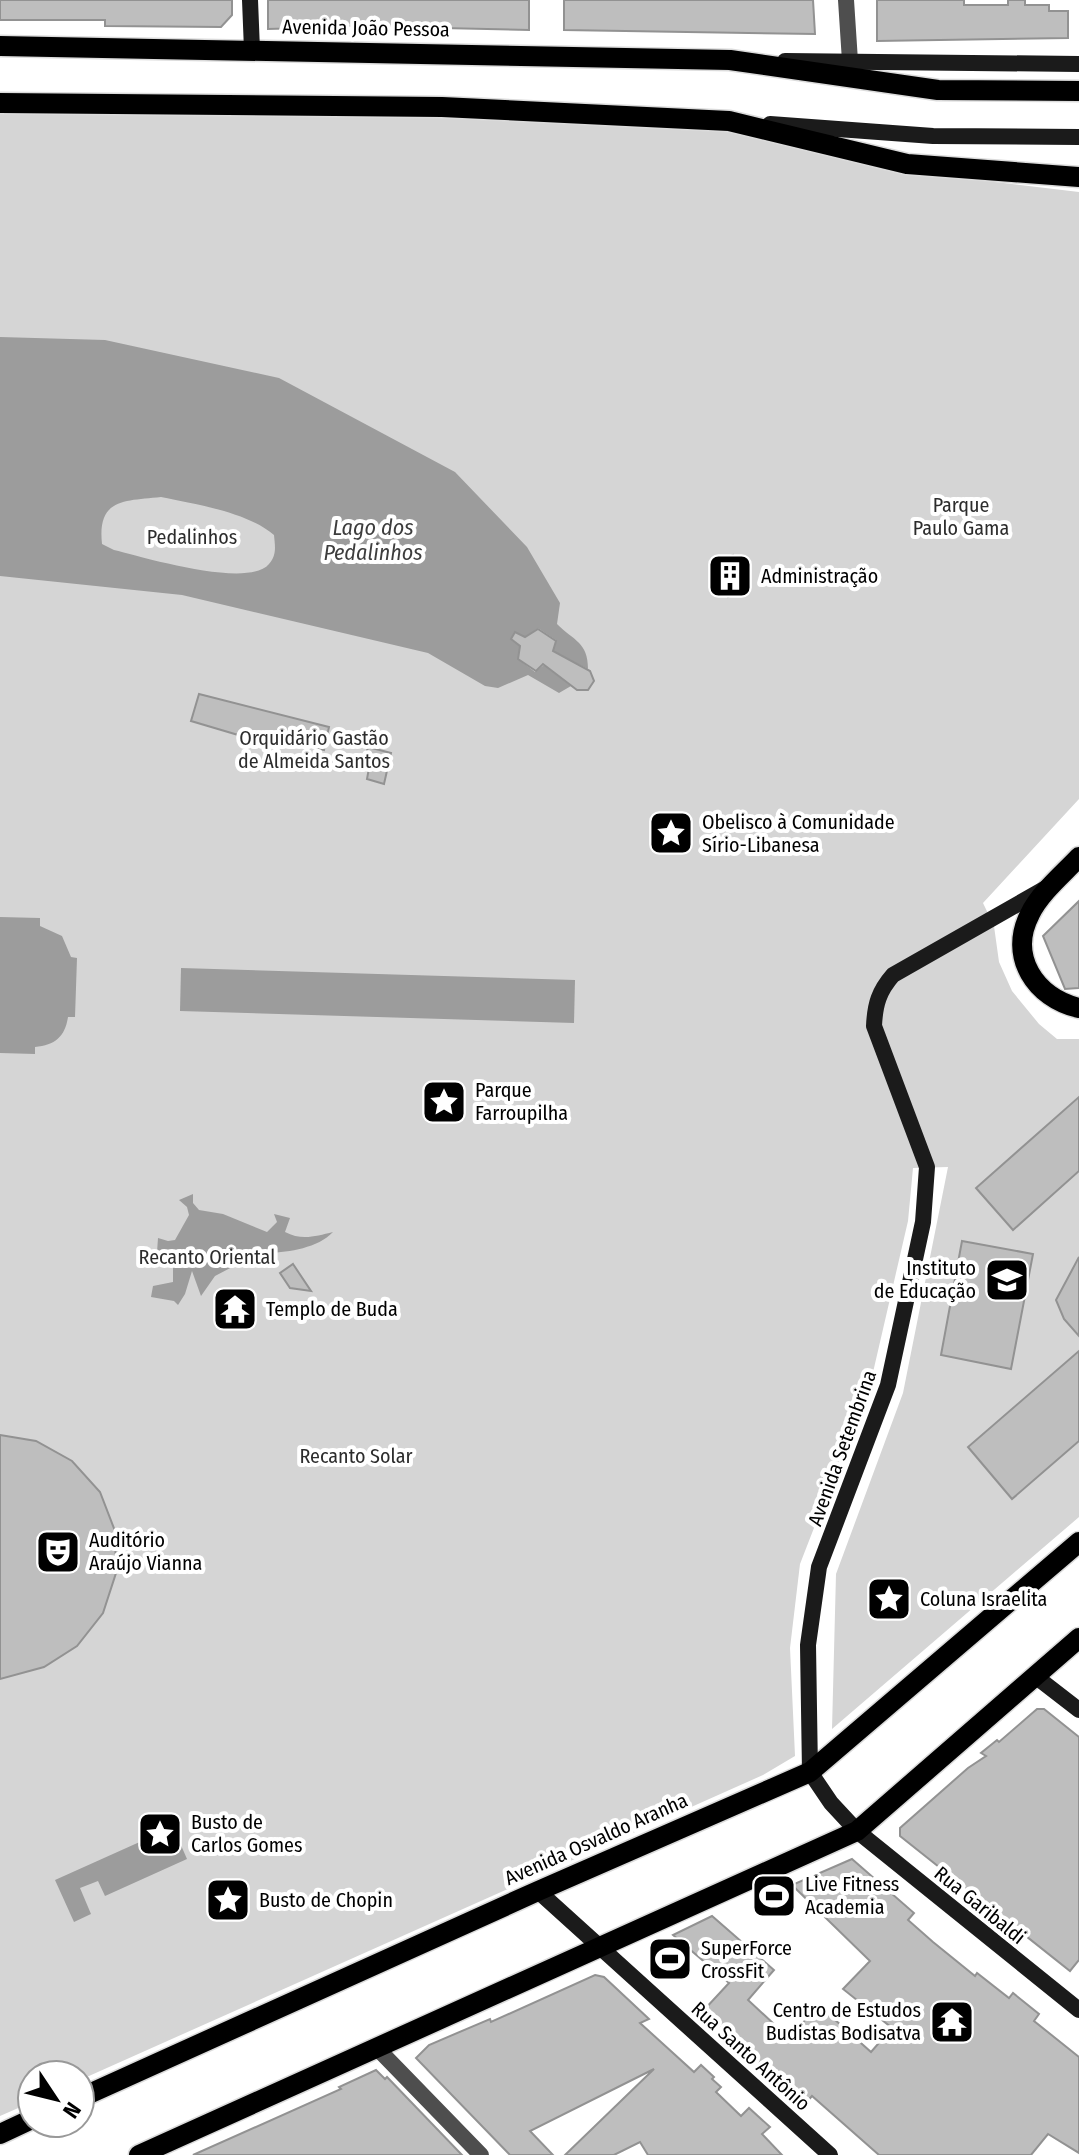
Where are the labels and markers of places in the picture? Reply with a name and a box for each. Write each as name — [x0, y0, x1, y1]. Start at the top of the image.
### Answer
building icon: Administração — [706, 552, 754, 600]
place label: Administração — [761, 564, 878, 588]
place icon: Obelisco à Comunidade Sírio-Libanesa — [647, 809, 695, 857]
place label: Obelisco à Comunidade Sírio-Libanesa — [702, 810, 895, 857]
place icon: Parque Farroupilha — [420, 1078, 468, 1126]
place label: Parque Farroupilha — [475, 1078, 568, 1125]
place label: Instituto de Educação — [874, 1256, 976, 1303]
school or university icon: Instituto de Educação — [983, 1256, 1031, 1304]
temple icon: Templo de Buda — [211, 1285, 259, 1333]
place label: Templo de Buda — [266, 1297, 398, 1321]
theatre icon: Auditório Araújo Vianna — [34, 1528, 82, 1576]
place label: Auditório Araújo Vianna — [89, 1528, 202, 1575]
place icon: Coluna Israelita — [865, 1575, 913, 1623]
place label: Coluna Israelita — [920, 1587, 1047, 1611]
place icon: Busto de Carlos Gomes — [136, 1810, 184, 1858]
place label: Busto de Carlos Gomes — [191, 1810, 302, 1857]
sports icon: Live Fitness Academia — [750, 1872, 798, 1920]
place label: Live Fitness Academia — [805, 1872, 899, 1919]
place icon: Busto de Chopin — [204, 1876, 252, 1924]
place label: Busto de Chopin — [259, 1888, 393, 1912]
sports icon: SuperForce CrossFit — [646, 1935, 694, 1983]
place label: SuperForce CrossFit — [701, 1936, 792, 1983]
place label: Centro de Estudos Budistas Bodisatva — [766, 1998, 921, 2045]
temple icon: Centro de Estudos Budistas Bodisatva — [928, 1998, 976, 2046]

